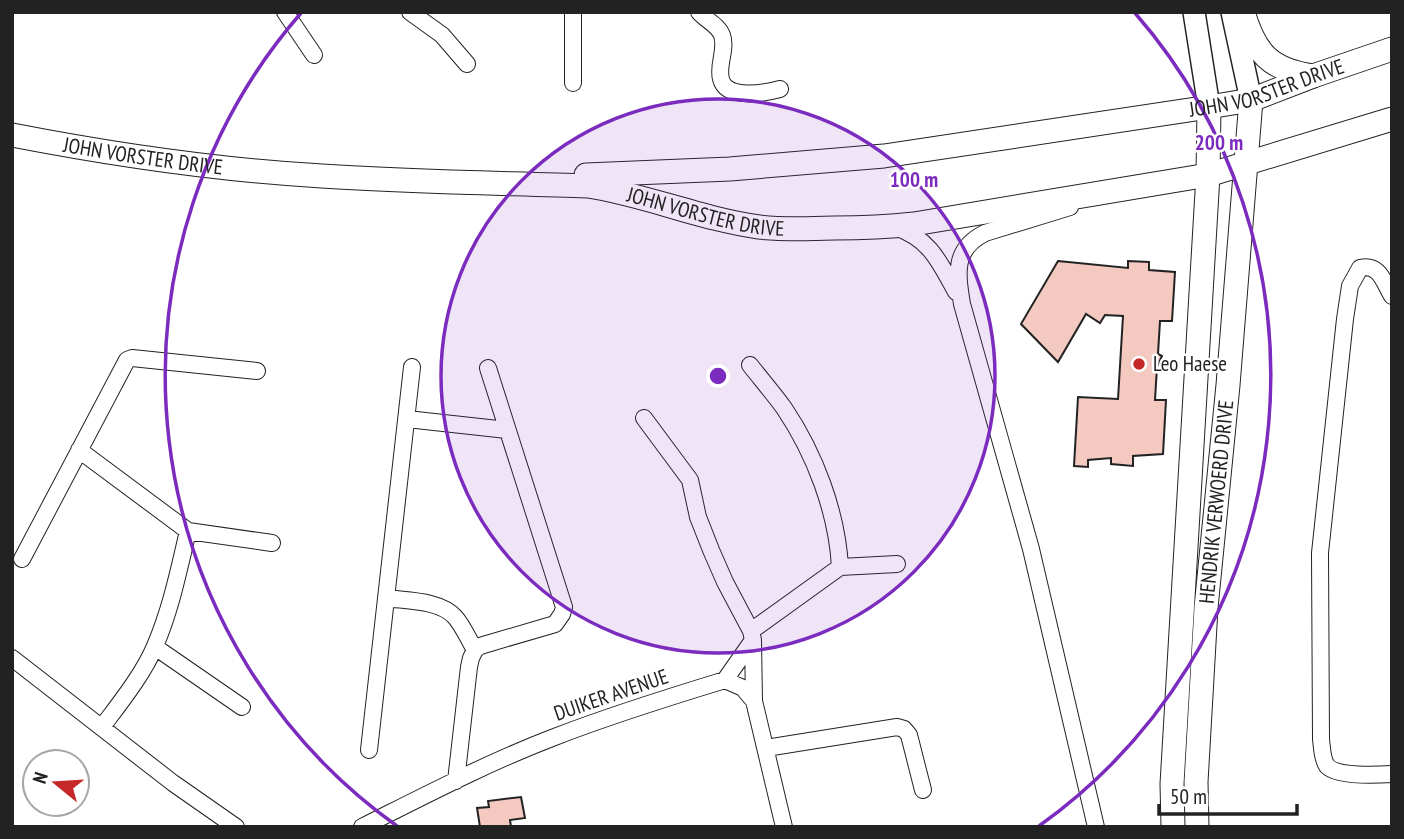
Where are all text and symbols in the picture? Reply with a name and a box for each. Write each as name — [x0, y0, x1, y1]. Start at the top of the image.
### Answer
street label: JOHN VORSTER DRIVE — [1186, 52, 1347, 123]
text: 200 m — [1195, 129, 1243, 156]
street label: JOHN VORSTER DRIVE — [61, 131, 224, 181]
text: 100 m — [890, 166, 938, 193]
street label: JOHN VORSTER DRIVE — [623, 180, 785, 242]
place label: Leo Haese — [1153, 350, 1227, 377]
marker: Leo Haese — [1131, 356, 1147, 372]
centre of rings — [706, 364, 730, 388]
street label: HENDRIK VERWOERD DRIVE — [1193, 399, 1239, 605]
street label: DUIKER AVENUE — [550, 662, 672, 727]
north arrow — [21, 748, 91, 818]
text: N — [27, 769, 53, 786]
scale bar — [1159, 772, 1297, 816]
text: 50 m — [1170, 783, 1207, 810]

